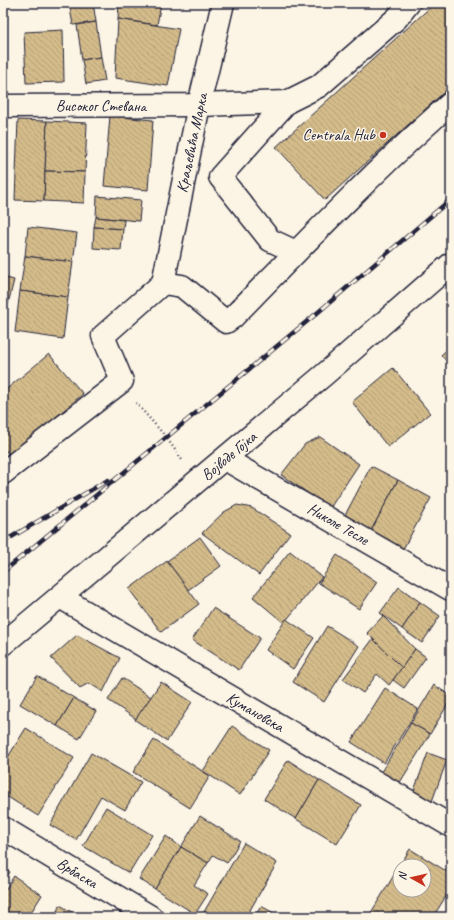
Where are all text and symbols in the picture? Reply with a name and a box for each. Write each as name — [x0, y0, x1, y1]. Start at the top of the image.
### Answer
street label: Краљевића Марка — [172, 90, 213, 194]
street label: Високог Стевана — [56, 96, 148, 116]
place label: Centrala Hub — [303, 125, 376, 145]
marker: Centrala Hub — [378, 130, 388, 140]
street label: Војводе Гојка — [197, 426, 262, 485]
street label: Николе Тесле — [304, 498, 374, 550]
street label: Кумановска — [223, 688, 288, 737]
street label: Врбаска — [53, 853, 102, 894]
north arrow — [392, 858, 432, 898]
text: N — [395, 870, 410, 881]

